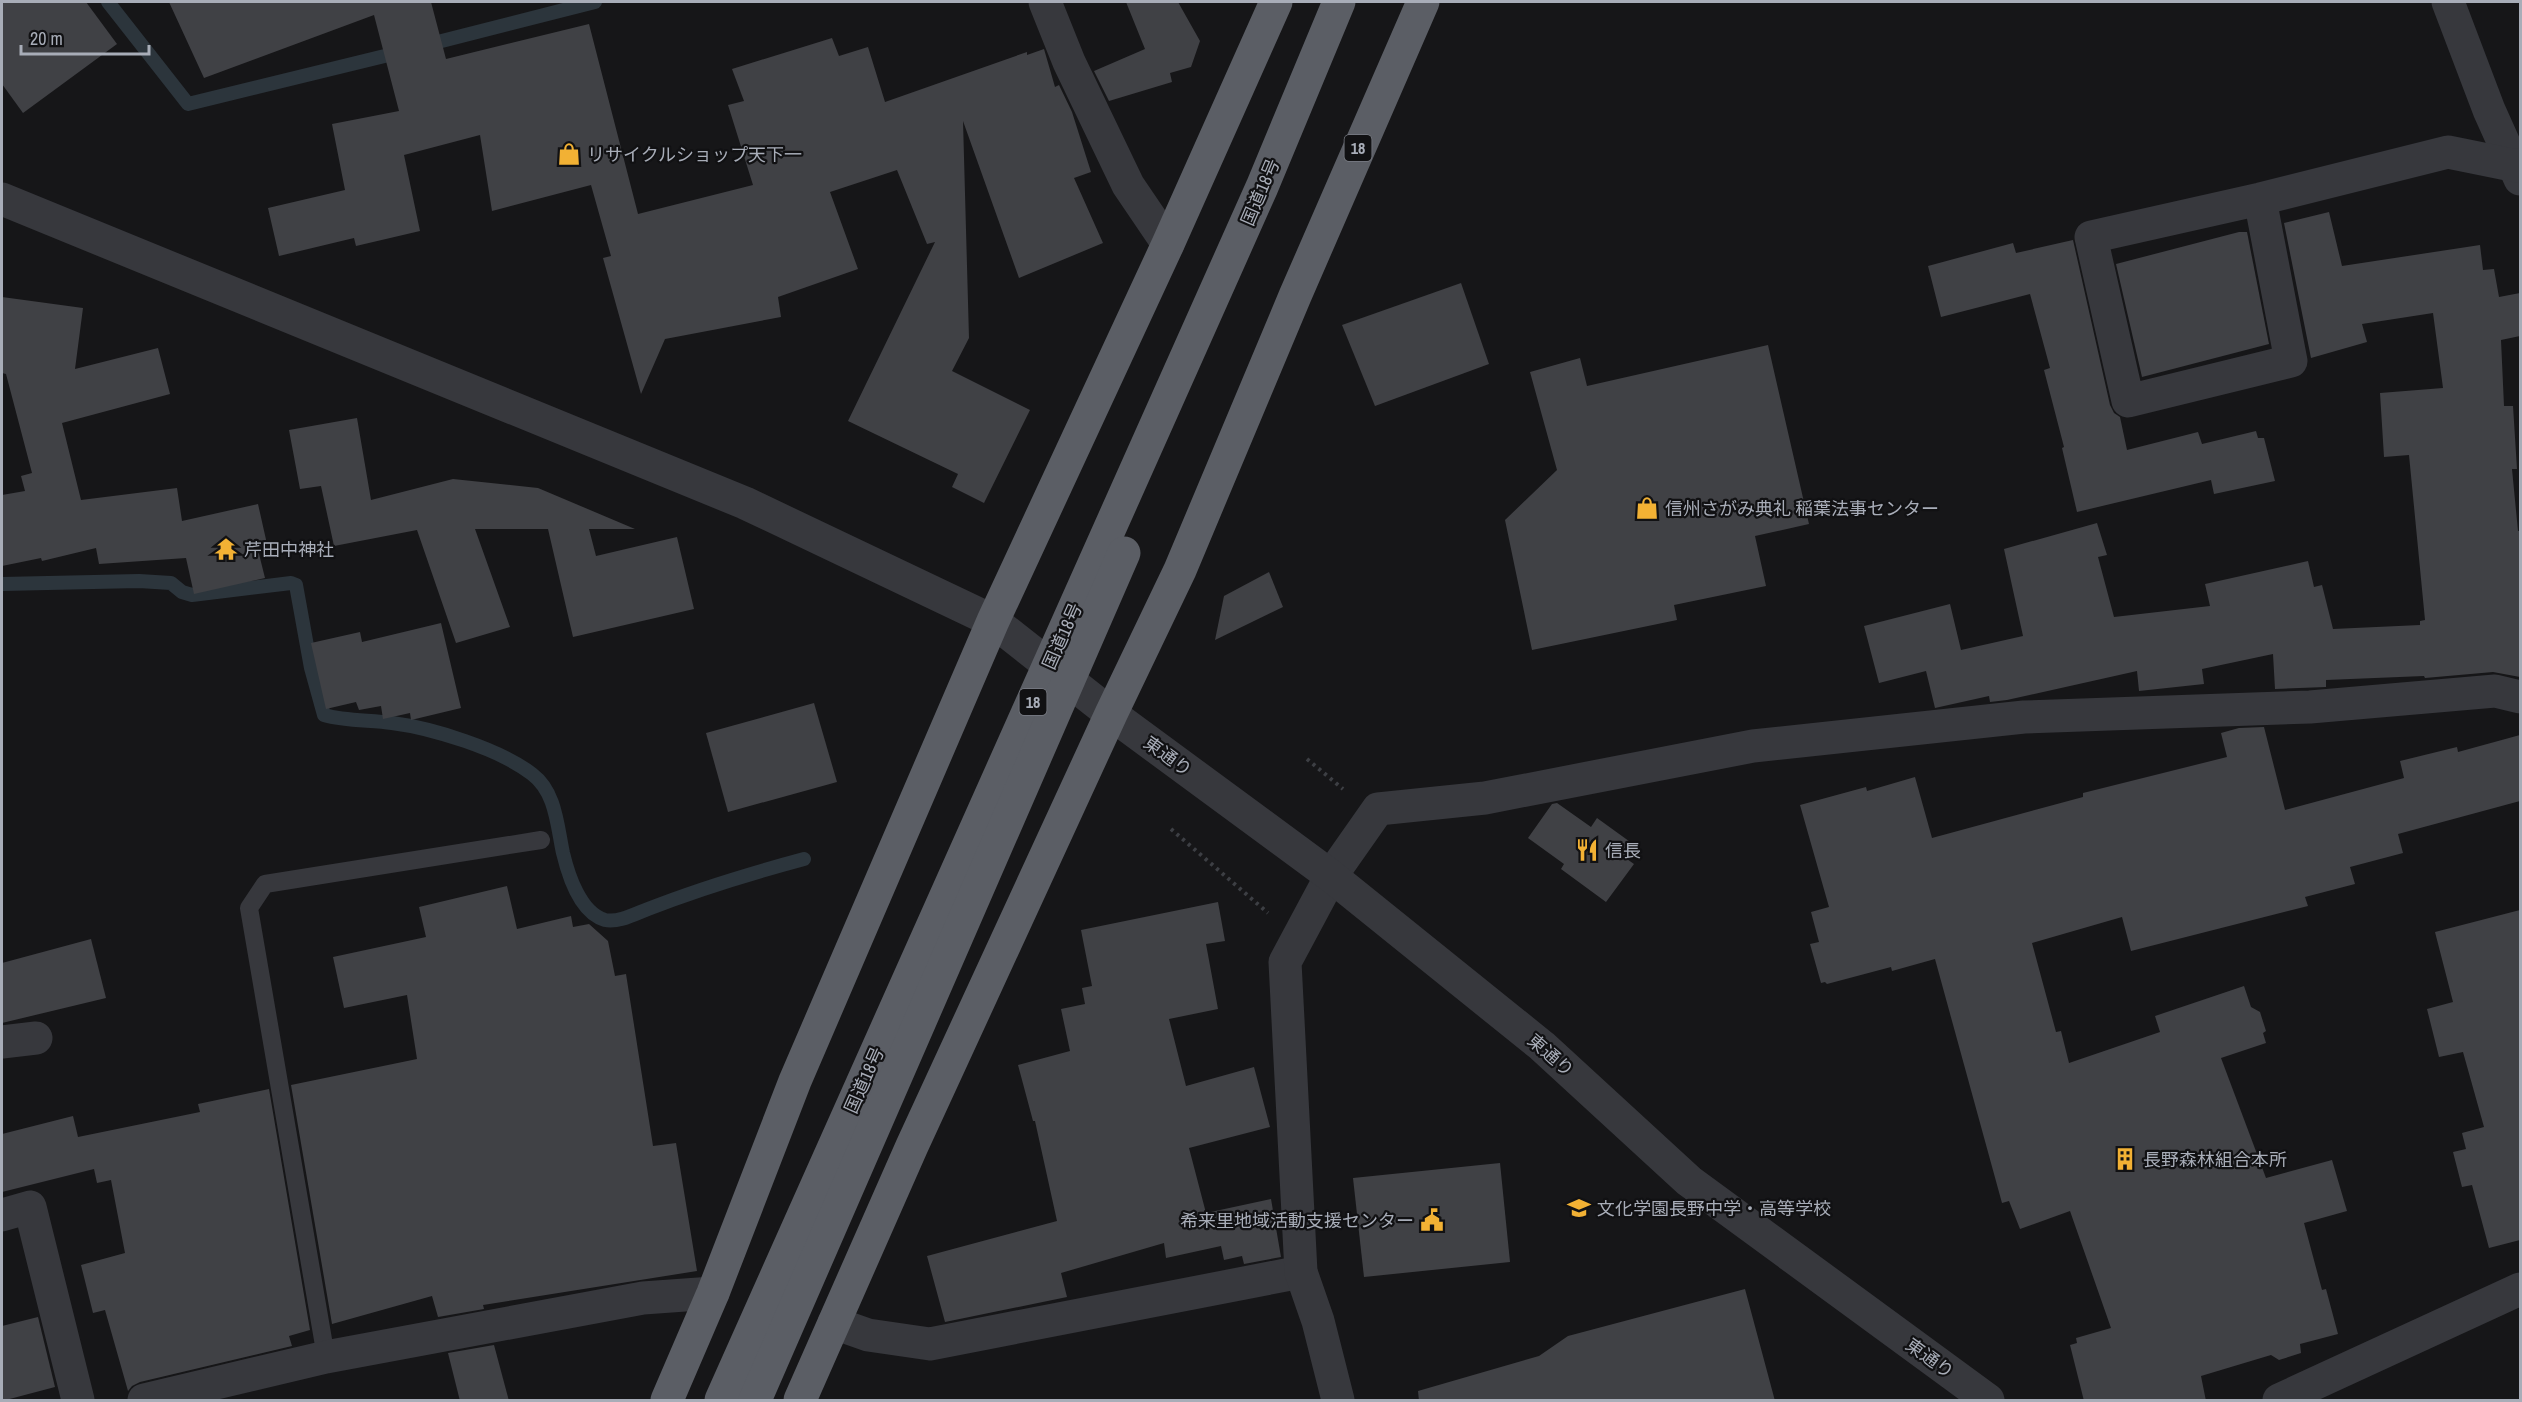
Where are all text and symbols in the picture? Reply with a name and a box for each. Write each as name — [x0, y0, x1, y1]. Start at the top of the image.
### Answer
scale bar — [21, 18, 148, 56]
text: 20 m — [30, 26, 63, 51]
road number: 18 — [1344, 135, 1372, 161]
shop icon: リサイクルショップ天下一 — [556, 141, 582, 167]
place label: リサイクルショップ天下一 — [587, 142, 802, 167]
street label: 国道18号 — [1235, 155, 1285, 229]
shop icon: 信州さがみ典礼 稲葉法事センター — [1634, 495, 1660, 521]
place label: 信州さがみ典礼 稲葉法事センター — [1665, 496, 1939, 521]
temple icon: 芹田中神社 — [213, 536, 239, 562]
place label: 芹田中神社 — [244, 537, 334, 562]
street label: 国道18号 — [1036, 599, 1088, 673]
road number: 18 — [1020, 689, 1046, 715]
street label: 東通り — [1139, 730, 1197, 782]
restaurant icon: 信長 — [1574, 837, 1600, 863]
place label: 信長 — [1605, 838, 1641, 863]
street label: 東通り — [1522, 1028, 1580, 1082]
street label: 国道18号 — [838, 1043, 890, 1117]
building icon: 長野森林組合本所 — [2112, 1146, 2138, 1172]
place label: 長野森林組合本所 — [2143, 1147, 2287, 1172]
school or university icon: 文化学園長野中学・高等学校 — [1566, 1195, 1592, 1221]
place label: 文化学園長野中学・高等学校 — [1597, 1196, 1831, 1221]
public building icon: 希来里地域活動支援センター — [1419, 1207, 1445, 1233]
place label: 希来里地域活動支援センター — [1180, 1208, 1414, 1233]
street label: 東通り — [1901, 1332, 1959, 1384]

